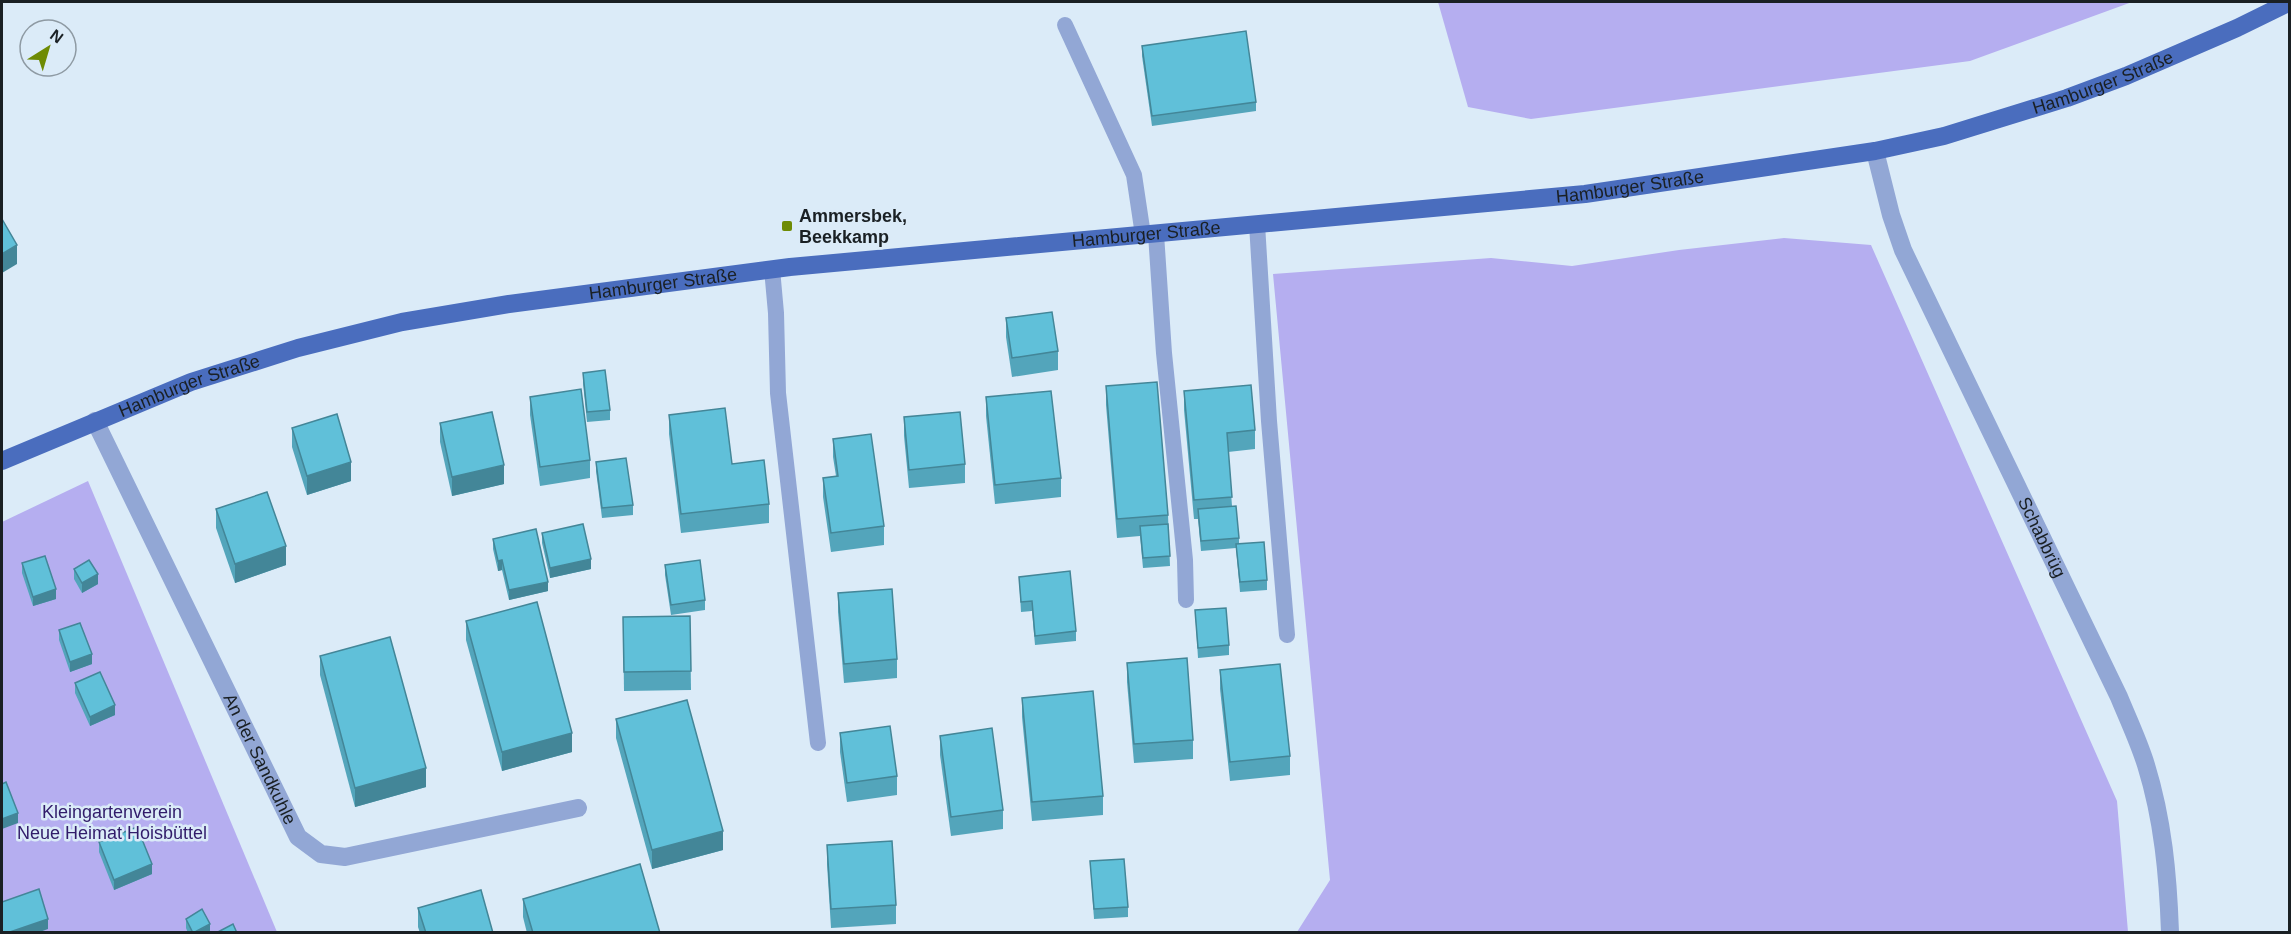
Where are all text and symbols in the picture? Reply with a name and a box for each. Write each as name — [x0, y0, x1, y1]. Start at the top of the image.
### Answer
north arrow — [18, 18, 78, 78]
text: N — [47, 26, 66, 47]
street label: Hamburger Straße — [2030, 47, 2176, 118]
street label: Hamburger Straße — [1555, 167, 1705, 207]
place label: Ammersbek, Beekkamp — [799, 206, 907, 247]
street label: Hamburger Straße — [1071, 218, 1221, 251]
marker: Ammersbek, Beekkamp — [780, 219, 794, 233]
street label: Hamburger Straße — [588, 264, 738, 303]
street label: Hamburger Straße — [116, 351, 262, 421]
street label: Schabbrüg — [2014, 494, 2070, 581]
street label: An der Sandkuhle — [220, 690, 300, 828]
park label: Kleingartenverein Neue Heimat Hoisbüttel — [17, 802, 207, 843]

